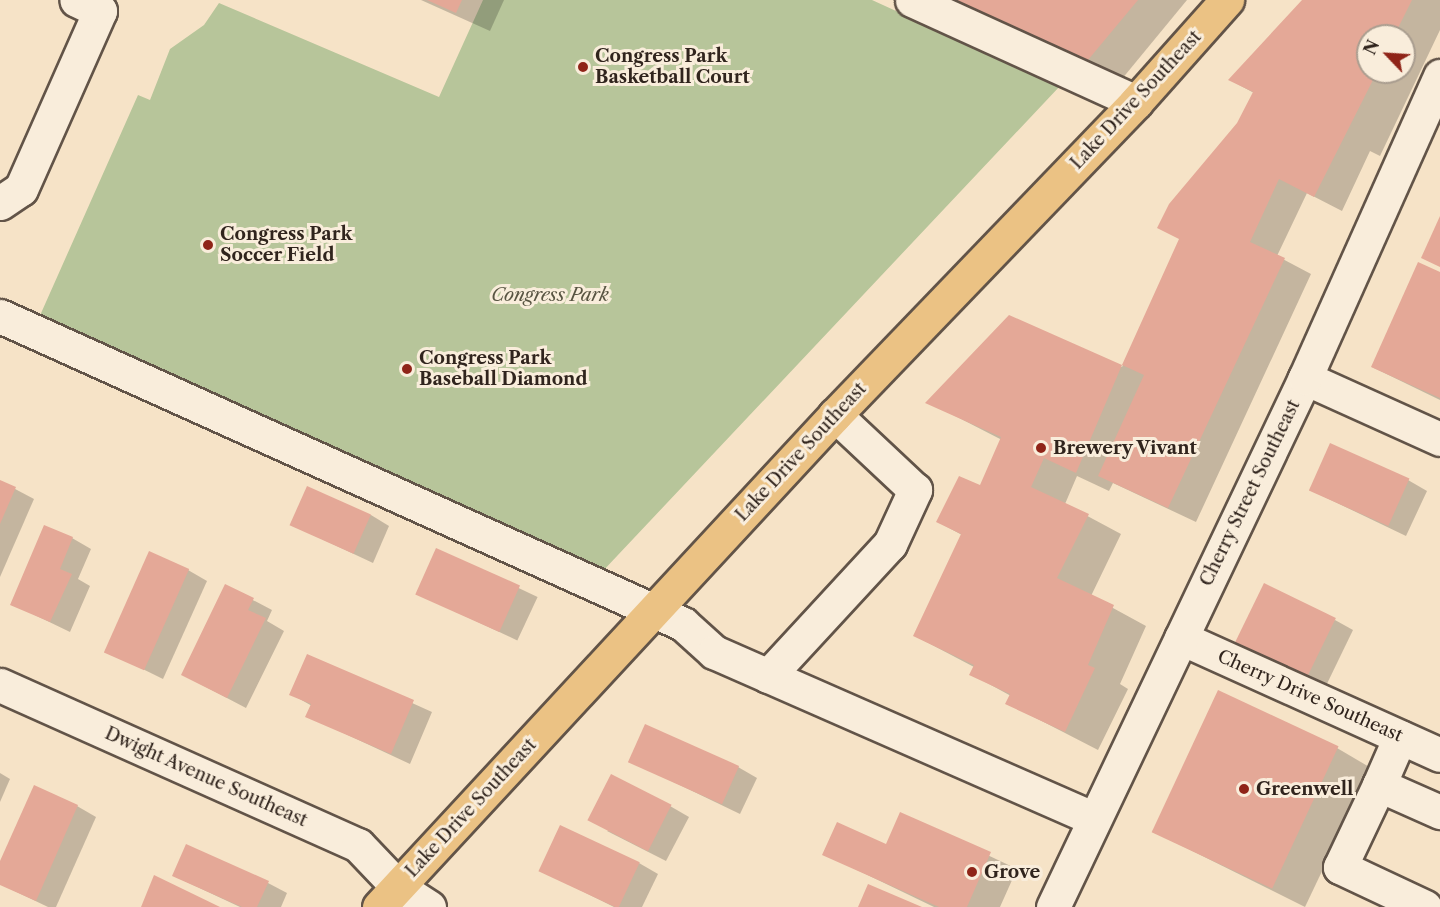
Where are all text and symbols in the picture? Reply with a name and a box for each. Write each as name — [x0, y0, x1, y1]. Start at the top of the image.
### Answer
north arrow — [1356, 24, 1416, 84]
street label: Lake Drive Southeast — [1066, 26, 1206, 174]
text: N — [1359, 37, 1384, 58]
place label: Congress Park Basketball Court — [595, 46, 750, 88]
marker: Congress Park Basketball Court — [576, 60, 590, 74]
place label: Congress Park Soccer Field — [220, 224, 352, 266]
marker: Congress Park Soccer Field — [201, 238, 215, 252]
park label: Congress Park — [491, 284, 609, 306]
place label: Congress Park Baseball Diamond — [419, 348, 587, 391]
marker: Congress Park Baseball Diamond — [400, 362, 414, 376]
street label: Lake Drive Southeast — [731, 378, 871, 526]
street label: Cherry Street Southeast — [1195, 396, 1305, 590]
place label: Brewery Vivant — [1053, 437, 1198, 459]
marker: Brewery Vivant — [1034, 441, 1048, 455]
street label: Cherry Drive Southeast — [1214, 645, 1406, 747]
street label: Dwight Avenue Southeast — [101, 722, 311, 832]
street label: Lake Drive Southeast — [401, 734, 541, 882]
place label: Greenwell — [1256, 778, 1353, 800]
marker: Greenwell — [1237, 782, 1251, 796]
place label: Grove — [984, 861, 1040, 883]
marker: Grove — [965, 865, 979, 879]

